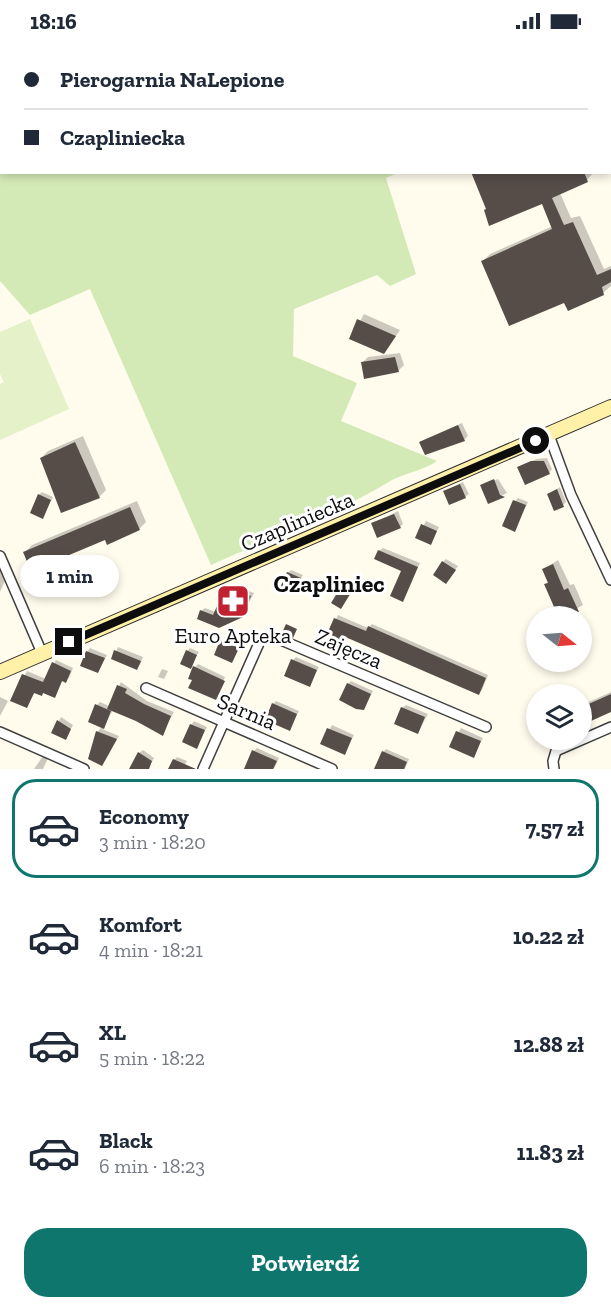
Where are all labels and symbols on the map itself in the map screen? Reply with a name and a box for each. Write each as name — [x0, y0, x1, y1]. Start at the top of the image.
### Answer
route start — [522, 427, 549, 454]
street label: Czapliniecka — [236, 485, 358, 557]
callout: 1 min — [20, 555, 118, 597]
district label: Czapliniec — [273, 569, 385, 598]
pharmacy icon: Euro Apteka — [215, 583, 251, 619]
north arrow — [526, 606, 592, 672]
place label: Euro Apteka — [175, 622, 292, 649]
street label: Zajęcza — [311, 622, 387, 675]
route end — [55, 628, 82, 655]
street label: Sarnia — [213, 687, 280, 736]

